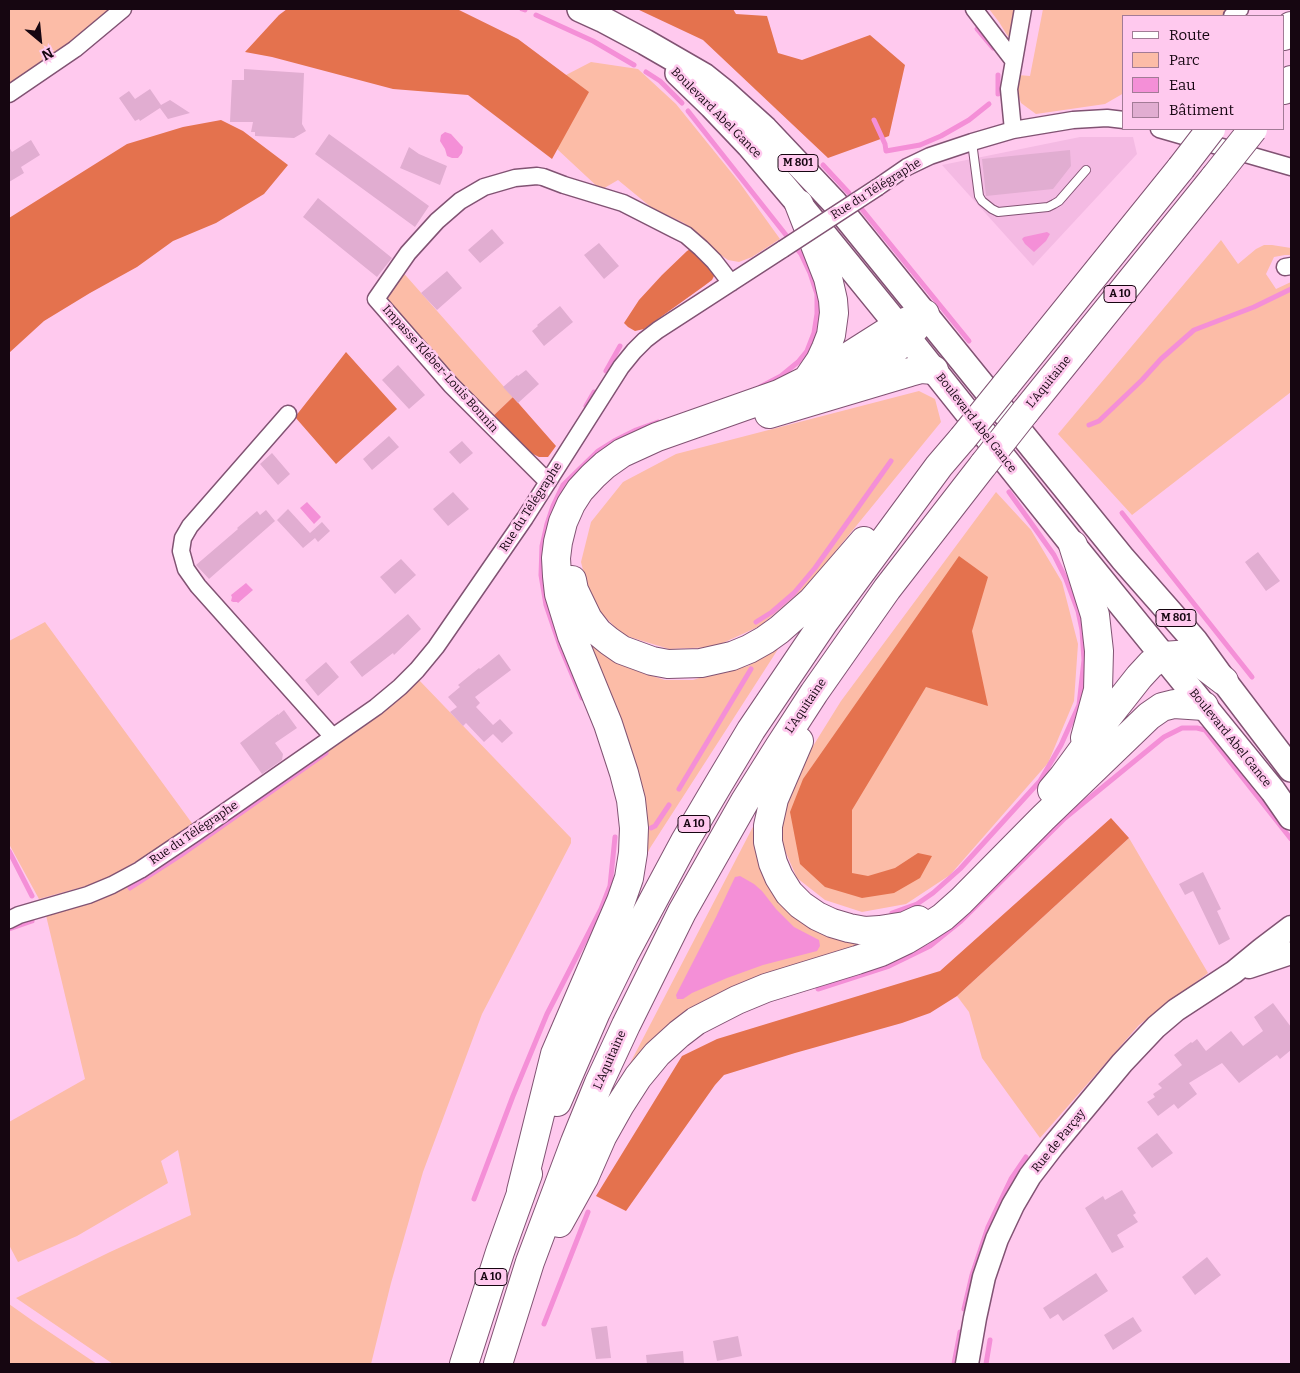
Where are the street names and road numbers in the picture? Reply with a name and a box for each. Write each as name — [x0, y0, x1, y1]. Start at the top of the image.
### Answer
street label: Boulevard Abel Gance — [668, 65, 764, 161]
road number: M 801 — [778, 154, 818, 172]
street label: Rue du Télégraphe — [828, 156, 924, 222]
road number: A 10 — [1104, 286, 1136, 302]
street label: Impasse Kléber-Louis Bonnin — [379, 302, 501, 436]
street label: L'Aquitaine — [1024, 353, 1074, 411]
street label: Boulevard Abel Gance — [933, 371, 1019, 475]
street label: Rue du Télégraphe — [497, 460, 565, 554]
road number: M 801 — [1156, 610, 1196, 626]
street label: L'Aquitaine — [782, 676, 830, 736]
street label: Boulevard Abel Gance — [1186, 686, 1274, 790]
street label: Rue du Télégraphe — [147, 798, 241, 868]
road number: A 10 — [678, 816, 710, 832]
street label: L'Aquitaine — [591, 1028, 629, 1092]
street label: Rue de Parçay — [1029, 1107, 1089, 1175]
road number: A 10 — [475, 1268, 507, 1286]

